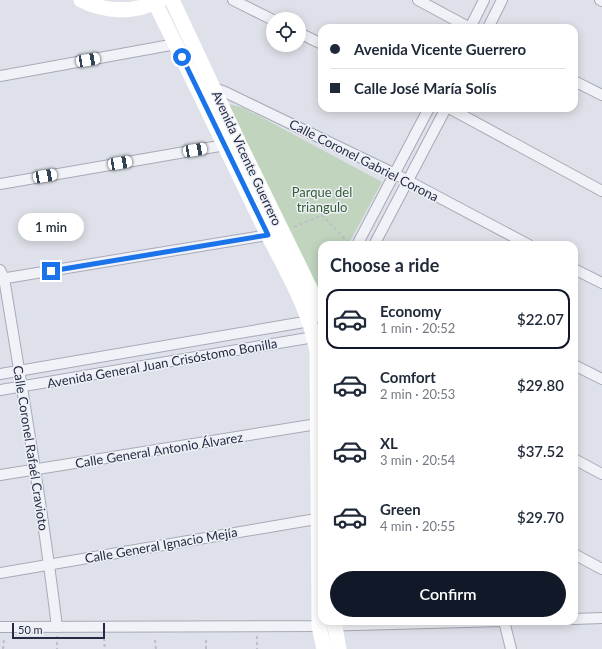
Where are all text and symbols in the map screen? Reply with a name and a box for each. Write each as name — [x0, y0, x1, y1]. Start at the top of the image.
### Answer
map controls — [266, 12, 306, 52]
button: locate — [266, 12, 306, 52]
text: Avenida Vicente Guerrero — [354, 40, 526, 58]
route start — [173, 48, 191, 66]
car — [75, 52, 101, 68]
text: Calle José María Solís — [354, 79, 497, 97]
street label: Avenida Vicente Guerrero — [209, 88, 285, 228]
street label: Calle Coronel Gabriel Corona — [287, 115, 441, 205]
car — [182, 142, 208, 158]
car — [107, 155, 133, 171]
car — [32, 168, 58, 184]
park label: Parque del triangulo — [292, 184, 352, 215]
callout: 1 min — [18, 213, 84, 241]
text: 1 min — [35, 219, 67, 235]
text: Choose a ride — [330, 254, 439, 276]
route end — [42, 262, 60, 280]
icon: car — [332, 301, 368, 337]
text: Economy — [380, 302, 441, 320]
text: $22.07 — [517, 310, 564, 328]
text: 1 min · 20:52 — [380, 320, 455, 336]
street label: Avenida General Juan Crisóstomo Bonilla — [46, 335, 278, 391]
street label: Calle Coronel Rafaél Cravioto — [10, 364, 52, 532]
icon: car — [332, 367, 368, 403]
text: Comfort — [380, 368, 436, 386]
text: $29.80 — [517, 376, 564, 394]
text: 2 min · 20:53 — [380, 386, 455, 402]
street label: Calle General Antonio Álvarez — [74, 429, 244, 471]
icon: car — [332, 433, 368, 469]
text: XL — [380, 434, 398, 452]
text: $37.52 — [517, 442, 564, 460]
text: 3 min · 20:54 — [380, 452, 455, 468]
icon: car — [332, 499, 368, 535]
text: Green — [380, 500, 421, 518]
text: $29.70 — [517, 508, 564, 526]
text: 4 min · 20:55 — [380, 518, 455, 534]
street label: Calle General Ignacio Mejía — [83, 524, 239, 566]
button: Confirm — [330, 571, 566, 617]
scale bar — [12, 621, 105, 640]
text: 50 m — [18, 623, 43, 636]

